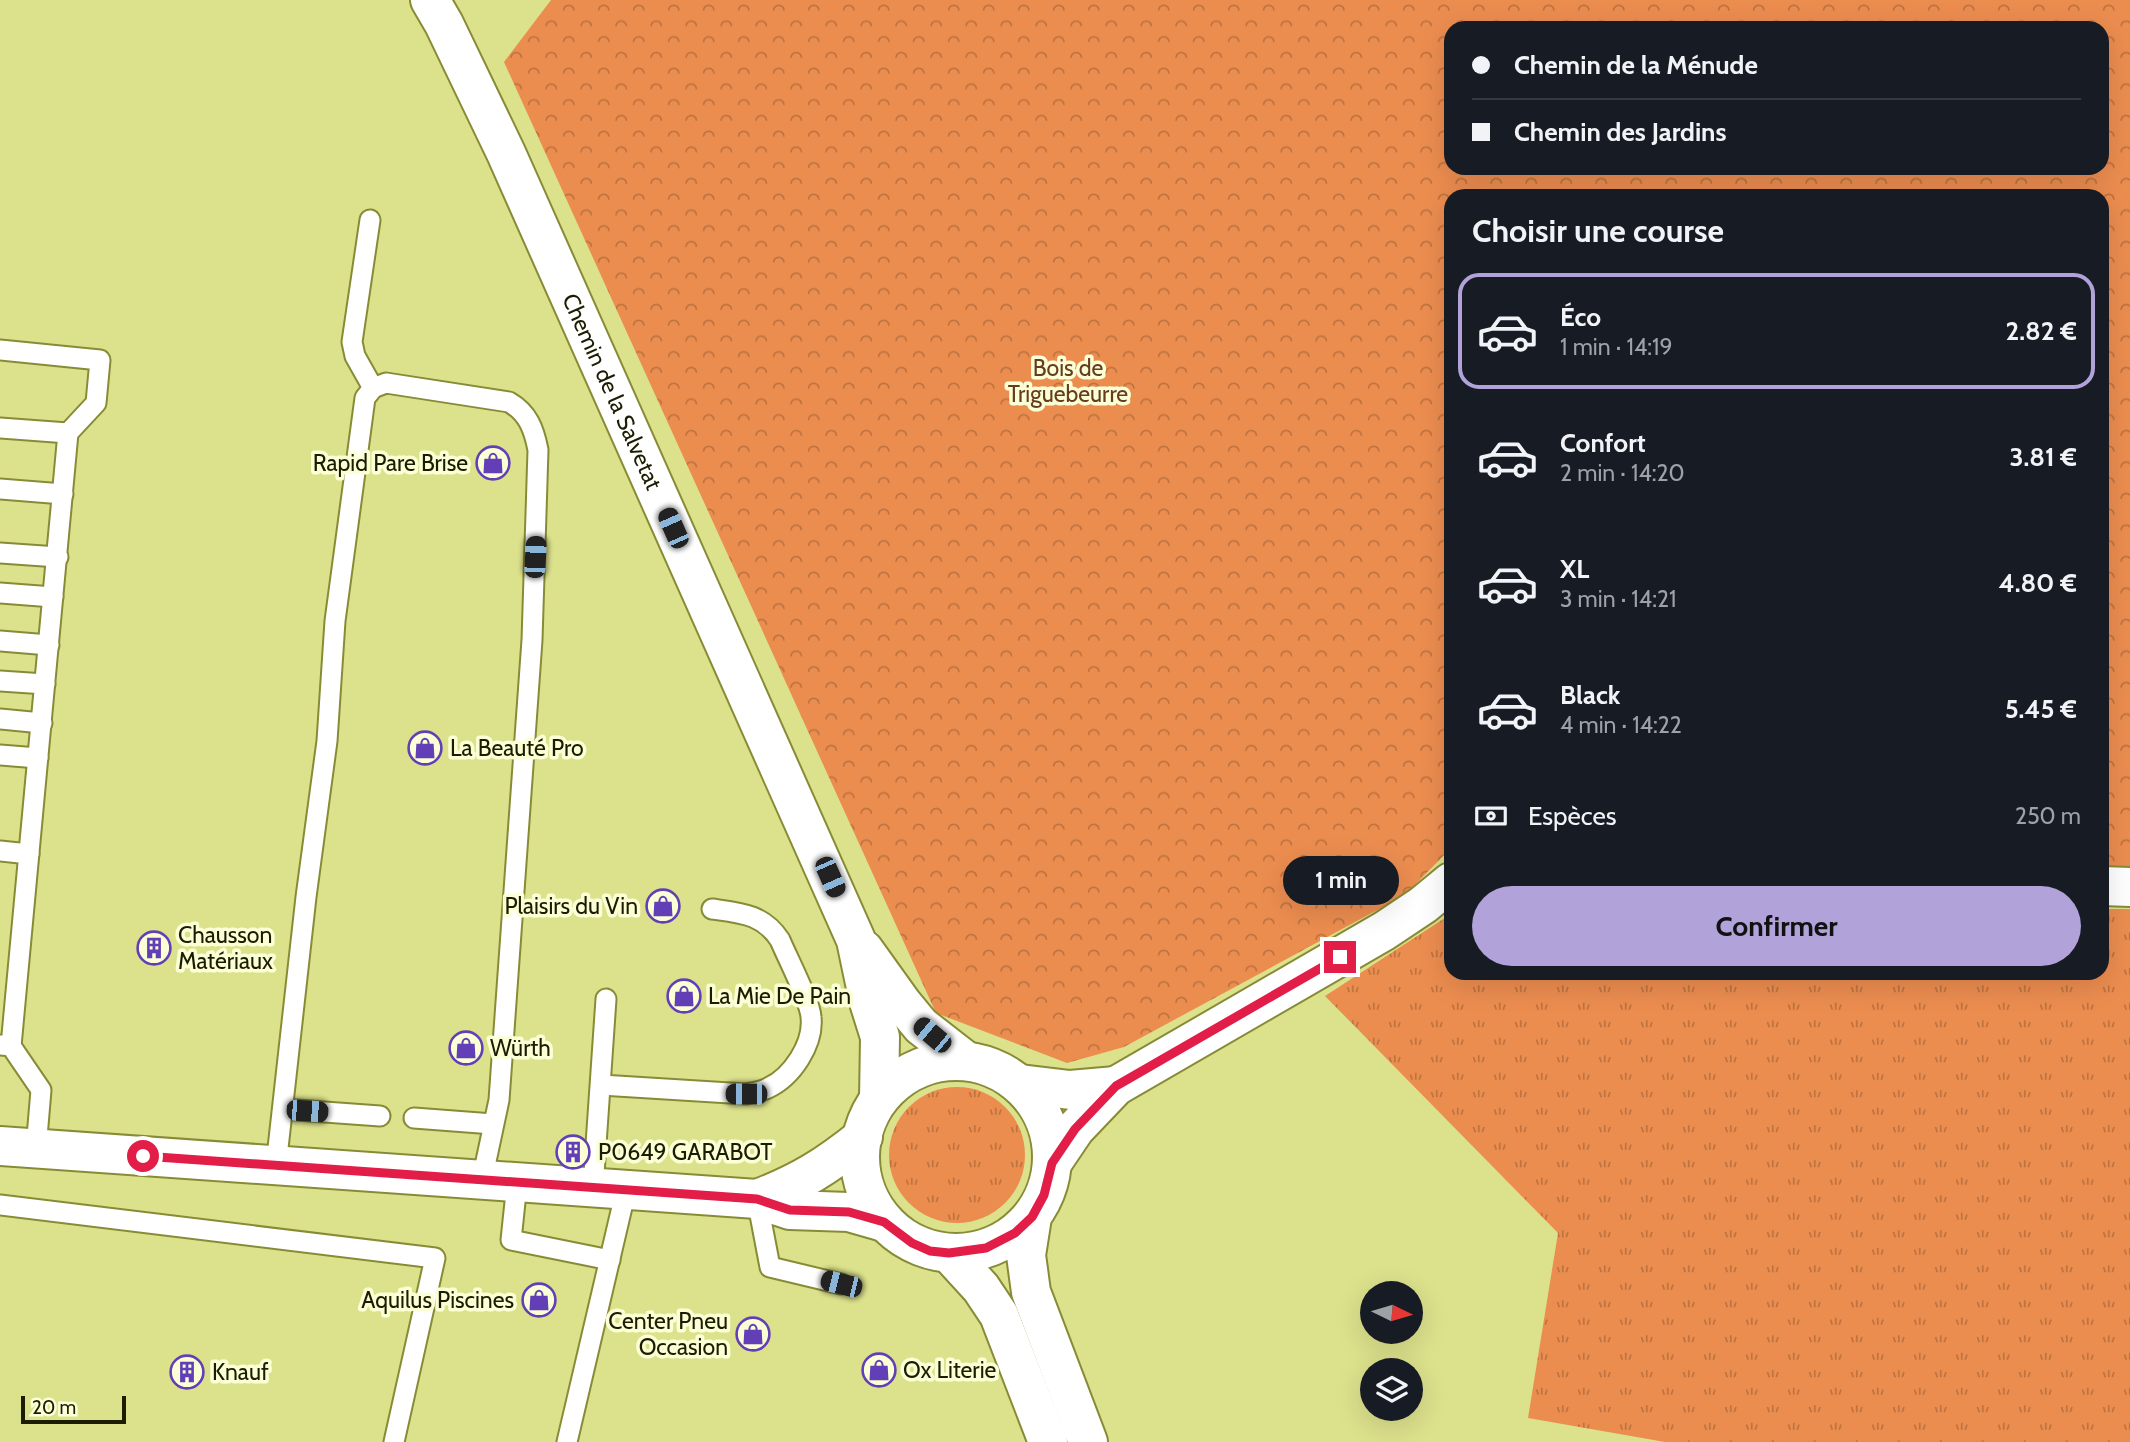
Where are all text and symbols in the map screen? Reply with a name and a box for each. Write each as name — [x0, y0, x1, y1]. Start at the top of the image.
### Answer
text: Chemin de la Ménude — [1514, 49, 1758, 81]
text: Chemin des Jardins — [1514, 116, 1726, 148]
text: Choisir une course — [1472, 211, 1724, 250]
street label: Chemin de la Salvetat — [556, 289, 668, 494]
icon: car — [1476, 300, 1539, 363]
text: Éco — [1560, 301, 1601, 333]
text: 2.82 € — [2005, 315, 2077, 347]
text: 1 min · 14:19 — [1560, 333, 1673, 361]
park label: Bois de Triguebeurre — [1008, 354, 1128, 408]
icon: car — [1476, 426, 1539, 489]
text: Confort — [1560, 427, 1646, 459]
text: 3.81 € — [2009, 441, 2077, 473]
shop icon: Rapid Pare Brise — [474, 444, 512, 482]
place label: Rapid Pare Brise — [313, 449, 468, 477]
text: 2 min · 14:20 — [1560, 459, 1685, 487]
car — [655, 505, 692, 551]
car — [524, 535, 547, 579]
icon: car — [1476, 552, 1539, 615]
text: XL — [1560, 553, 1589, 585]
text: 4.80 € — [1999, 567, 2077, 599]
text: 3 min · 14:21 — [1560, 585, 1676, 613]
icon: car — [1476, 678, 1539, 741]
text: Black — [1560, 679, 1620, 711]
text: 5.45 € — [2005, 693, 2077, 725]
text: 4 min · 14:22 — [1560, 711, 1682, 739]
shop icon: La Beauté Pro — [406, 729, 444, 767]
place label: La Beauté Pro — [450, 734, 584, 762]
icon: cash — [1472, 797, 1510, 835]
text: Espèces — [1528, 800, 1617, 832]
text: 250 m — [2015, 802, 2081, 830]
car — [812, 854, 849, 900]
callout: 1 min — [1282, 856, 1398, 904]
text: 1 min — [1315, 866, 1367, 894]
button: Confirmer — [1472, 886, 2081, 966]
shop icon: Plaisirs du Vin — [644, 887, 682, 925]
place label: Plaisirs du Vin — [504, 892, 638, 920]
place label: Chausson Matériaux — [178, 921, 273, 975]
building icon: Chausson Matériaux — [135, 929, 173, 967]
route end — [1324, 941, 1356, 973]
shop icon: La Mie De Pain — [665, 977, 703, 1015]
place label: La Mie De Pain — [708, 982, 851, 1010]
car — [910, 1013, 955, 1057]
shop icon: Würth — [447, 1029, 485, 1067]
place label: Würth — [490, 1034, 551, 1062]
car — [726, 1084, 768, 1105]
car — [286, 1099, 329, 1123]
building icon: P0649 GARABOT — [554, 1133, 592, 1171]
place label: P0649 GARABOT — [598, 1138, 773, 1166]
route start — [127, 1140, 159, 1172]
car — [819, 1269, 864, 1299]
shop icon: Aquilus Piscines — [520, 1281, 558, 1319]
north arrow — [1360, 1281, 1423, 1344]
map controls — [1360, 1281, 1423, 1421]
place label: Aquilus Piscines — [361, 1286, 514, 1314]
place label: Center Pneu Occasion — [608, 1307, 728, 1361]
shop icon: Center Pneu Occasion — [734, 1315, 772, 1353]
shop icon: Ox Literie — [860, 1351, 898, 1389]
building icon: Knauf — [168, 1353, 206, 1391]
place label: Ox Literie — [903, 1356, 997, 1384]
place label: Knauf — [212, 1358, 269, 1386]
button: layers — [1360, 1358, 1423, 1421]
scale bar — [21, 1393, 126, 1425]
text: 20 m — [32, 1396, 76, 1419]

